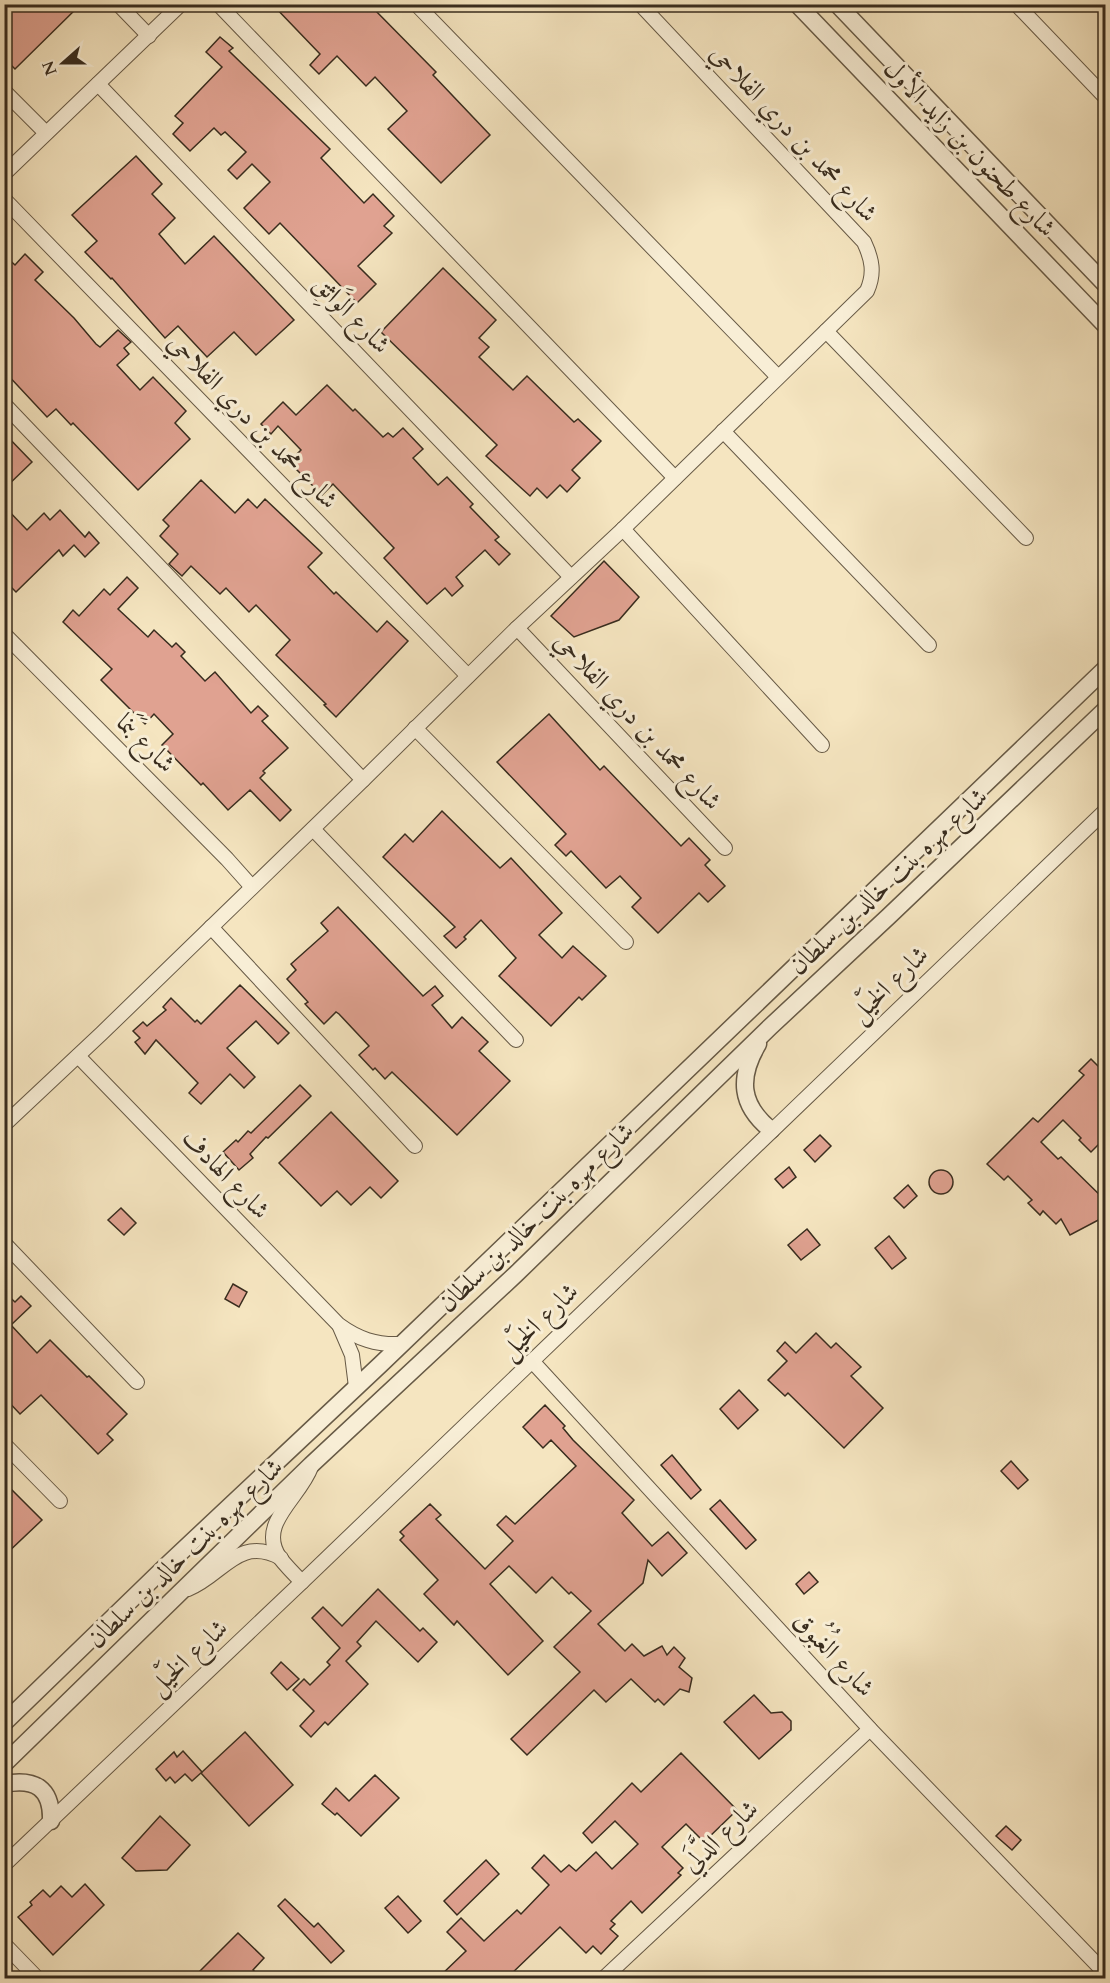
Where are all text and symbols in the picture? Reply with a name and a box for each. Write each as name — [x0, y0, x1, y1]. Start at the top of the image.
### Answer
north arrow — [33, 33, 93, 93]
street label: شارع محمد بن دري الفلاحي — [699, 36, 886, 233]
street label: شارع طحنون بن زايد الأول — [873, 51, 1065, 247]
text: N — [37, 57, 63, 78]
street label: شارع الوَاثِق — [303, 266, 399, 364]
street label: شارع محمد بن دري الفلاحي — [157, 325, 346, 519]
street label: شارع محمد بن دري الفلاحي — [543, 624, 730, 821]
street label: شارع بَنَما — [106, 705, 184, 783]
street label: شارع مهره بنت خالد بن سلطان — [781, 779, 998, 985]
street label: شارع الخَيْل — [840, 936, 939, 1033]
street label: شارع مهره بنت خالد بن سلطان — [430, 1114, 645, 1323]
street label: شارع الهادف — [171, 1121, 278, 1230]
street label: شارع الخَيْل — [490, 1273, 589, 1370]
street label: شارع مهره بنت خالد بن سلطان — [79, 1450, 294, 1659]
street label: شارع الغُبُوق — [782, 1601, 886, 1707]
street label: شارع الخَيْل — [139, 1610, 238, 1706]
street label: شارع الدَّلَي — [671, 1788, 769, 1883]

